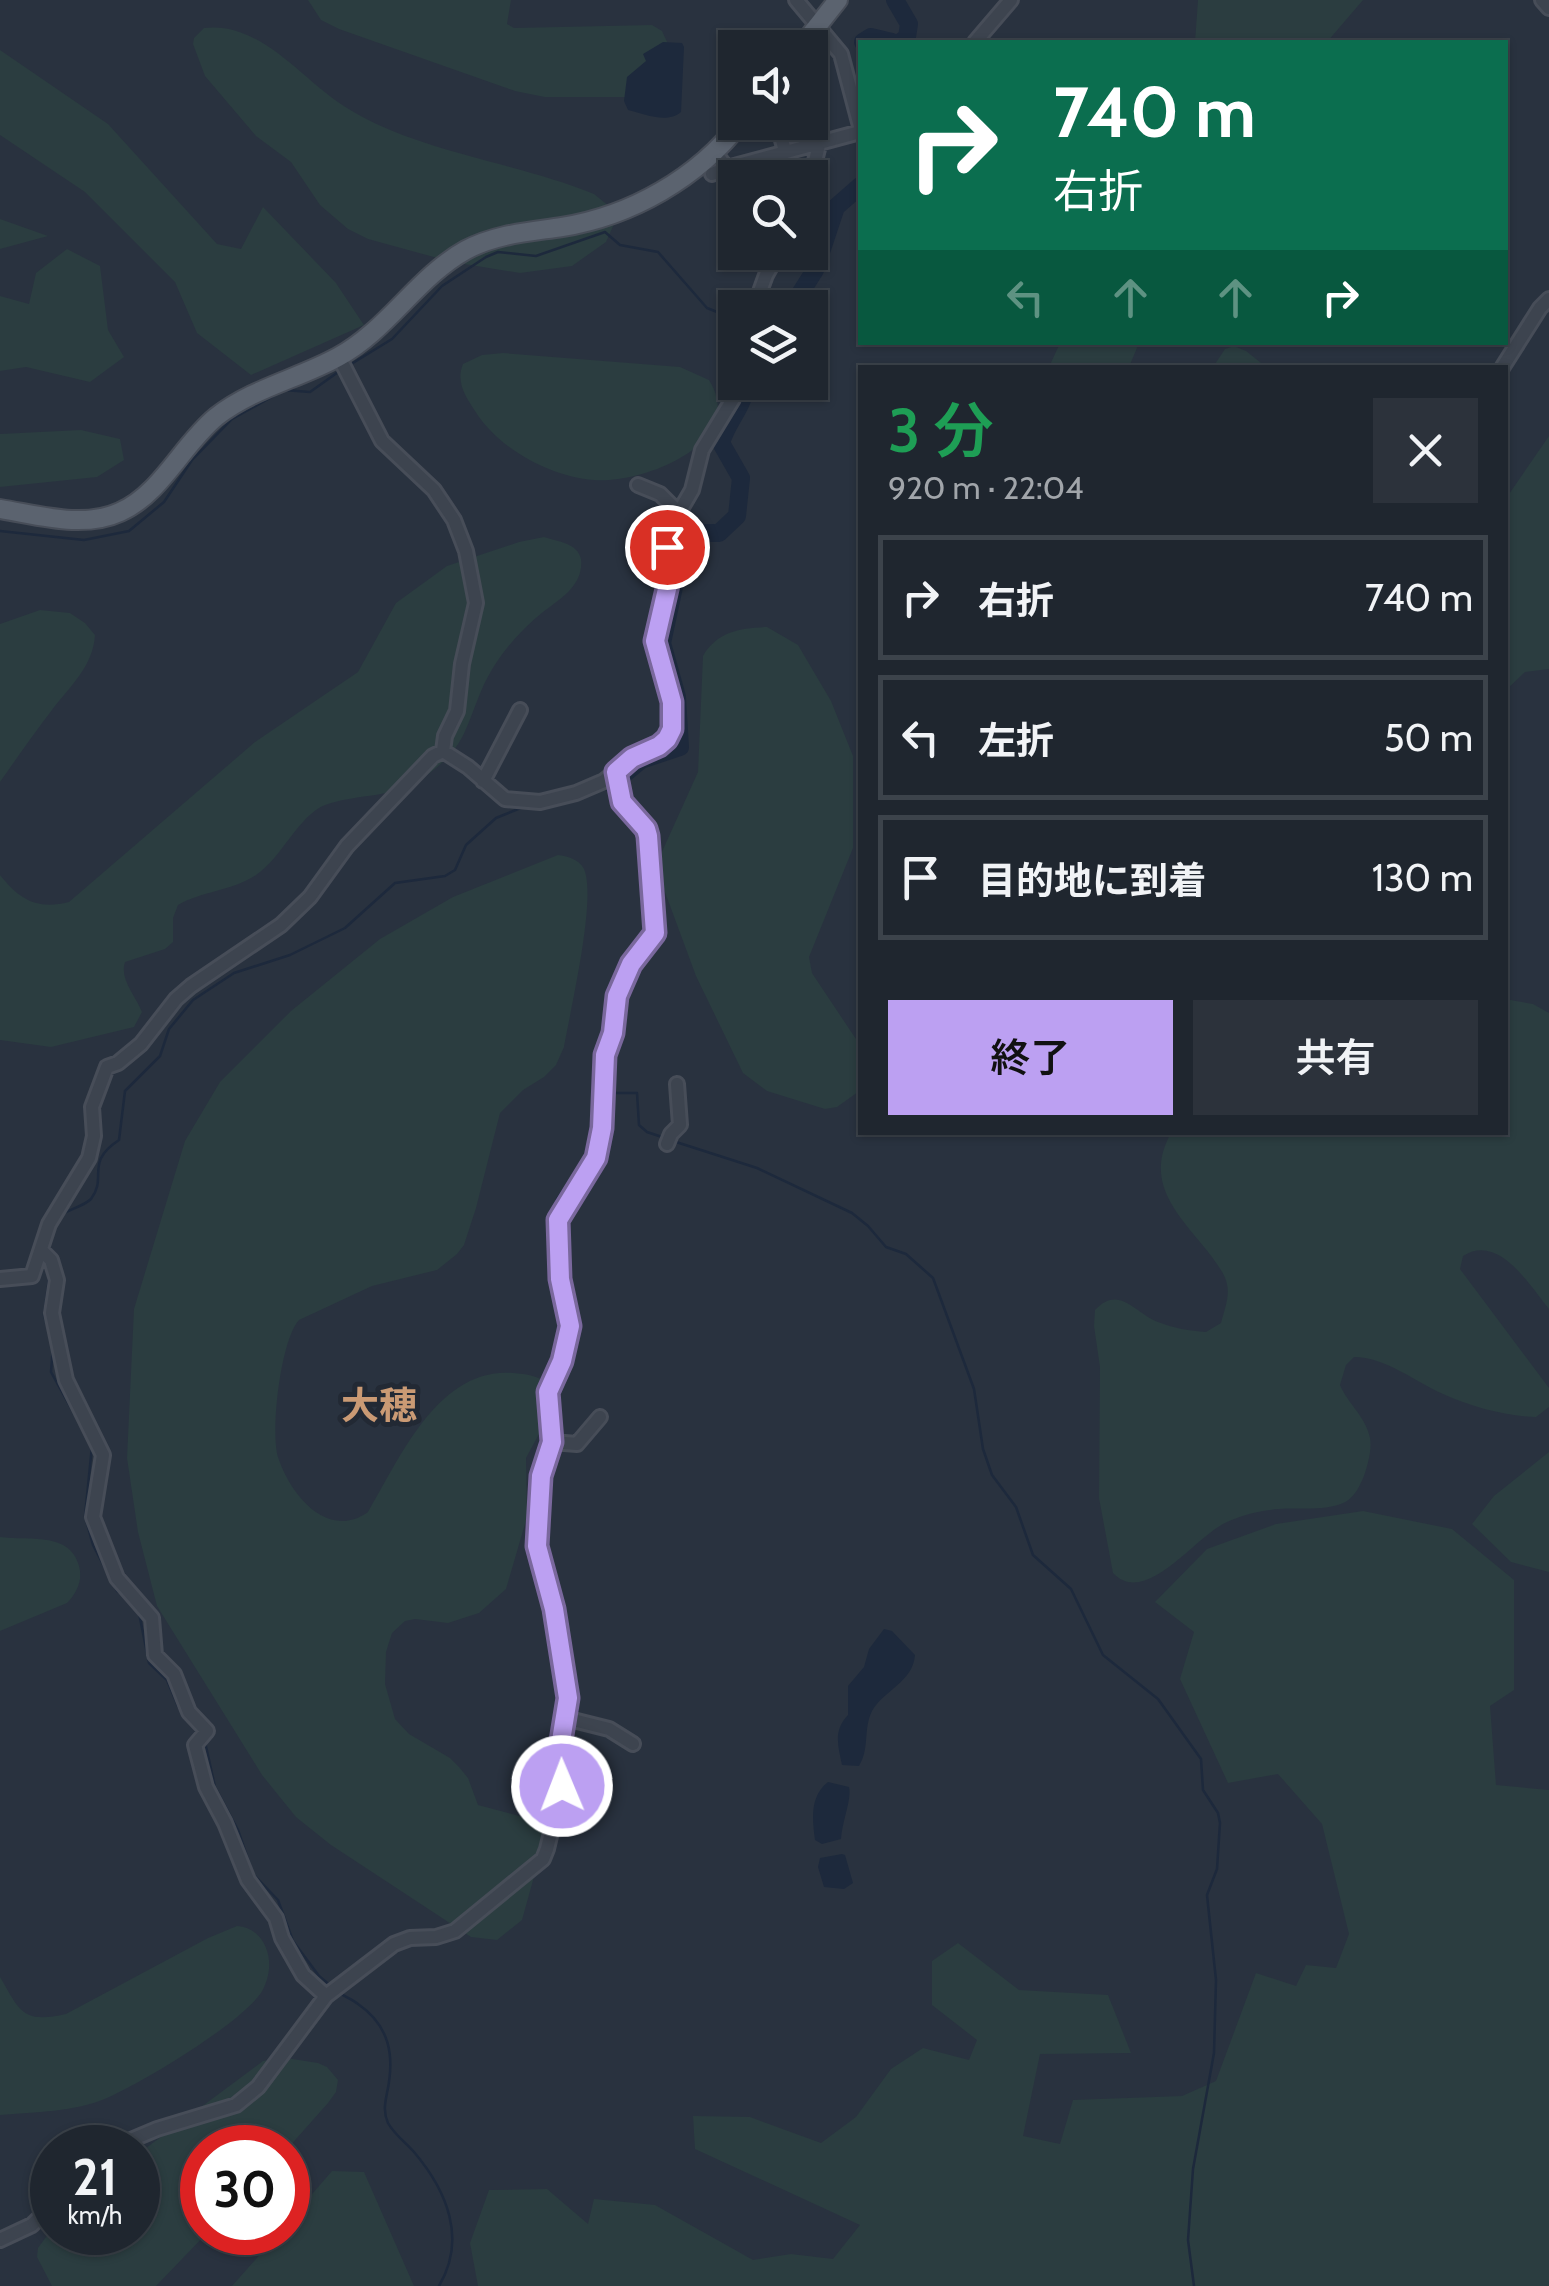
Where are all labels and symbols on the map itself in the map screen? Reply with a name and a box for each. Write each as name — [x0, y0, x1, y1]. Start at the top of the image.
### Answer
pin — [625, 505, 710, 590]
district label: 大穂 — [341, 1382, 417, 1429]
position arrow — [510, 1734, 614, 1838]
speed limit sign: 30 — [180, 2125, 310, 2255]

